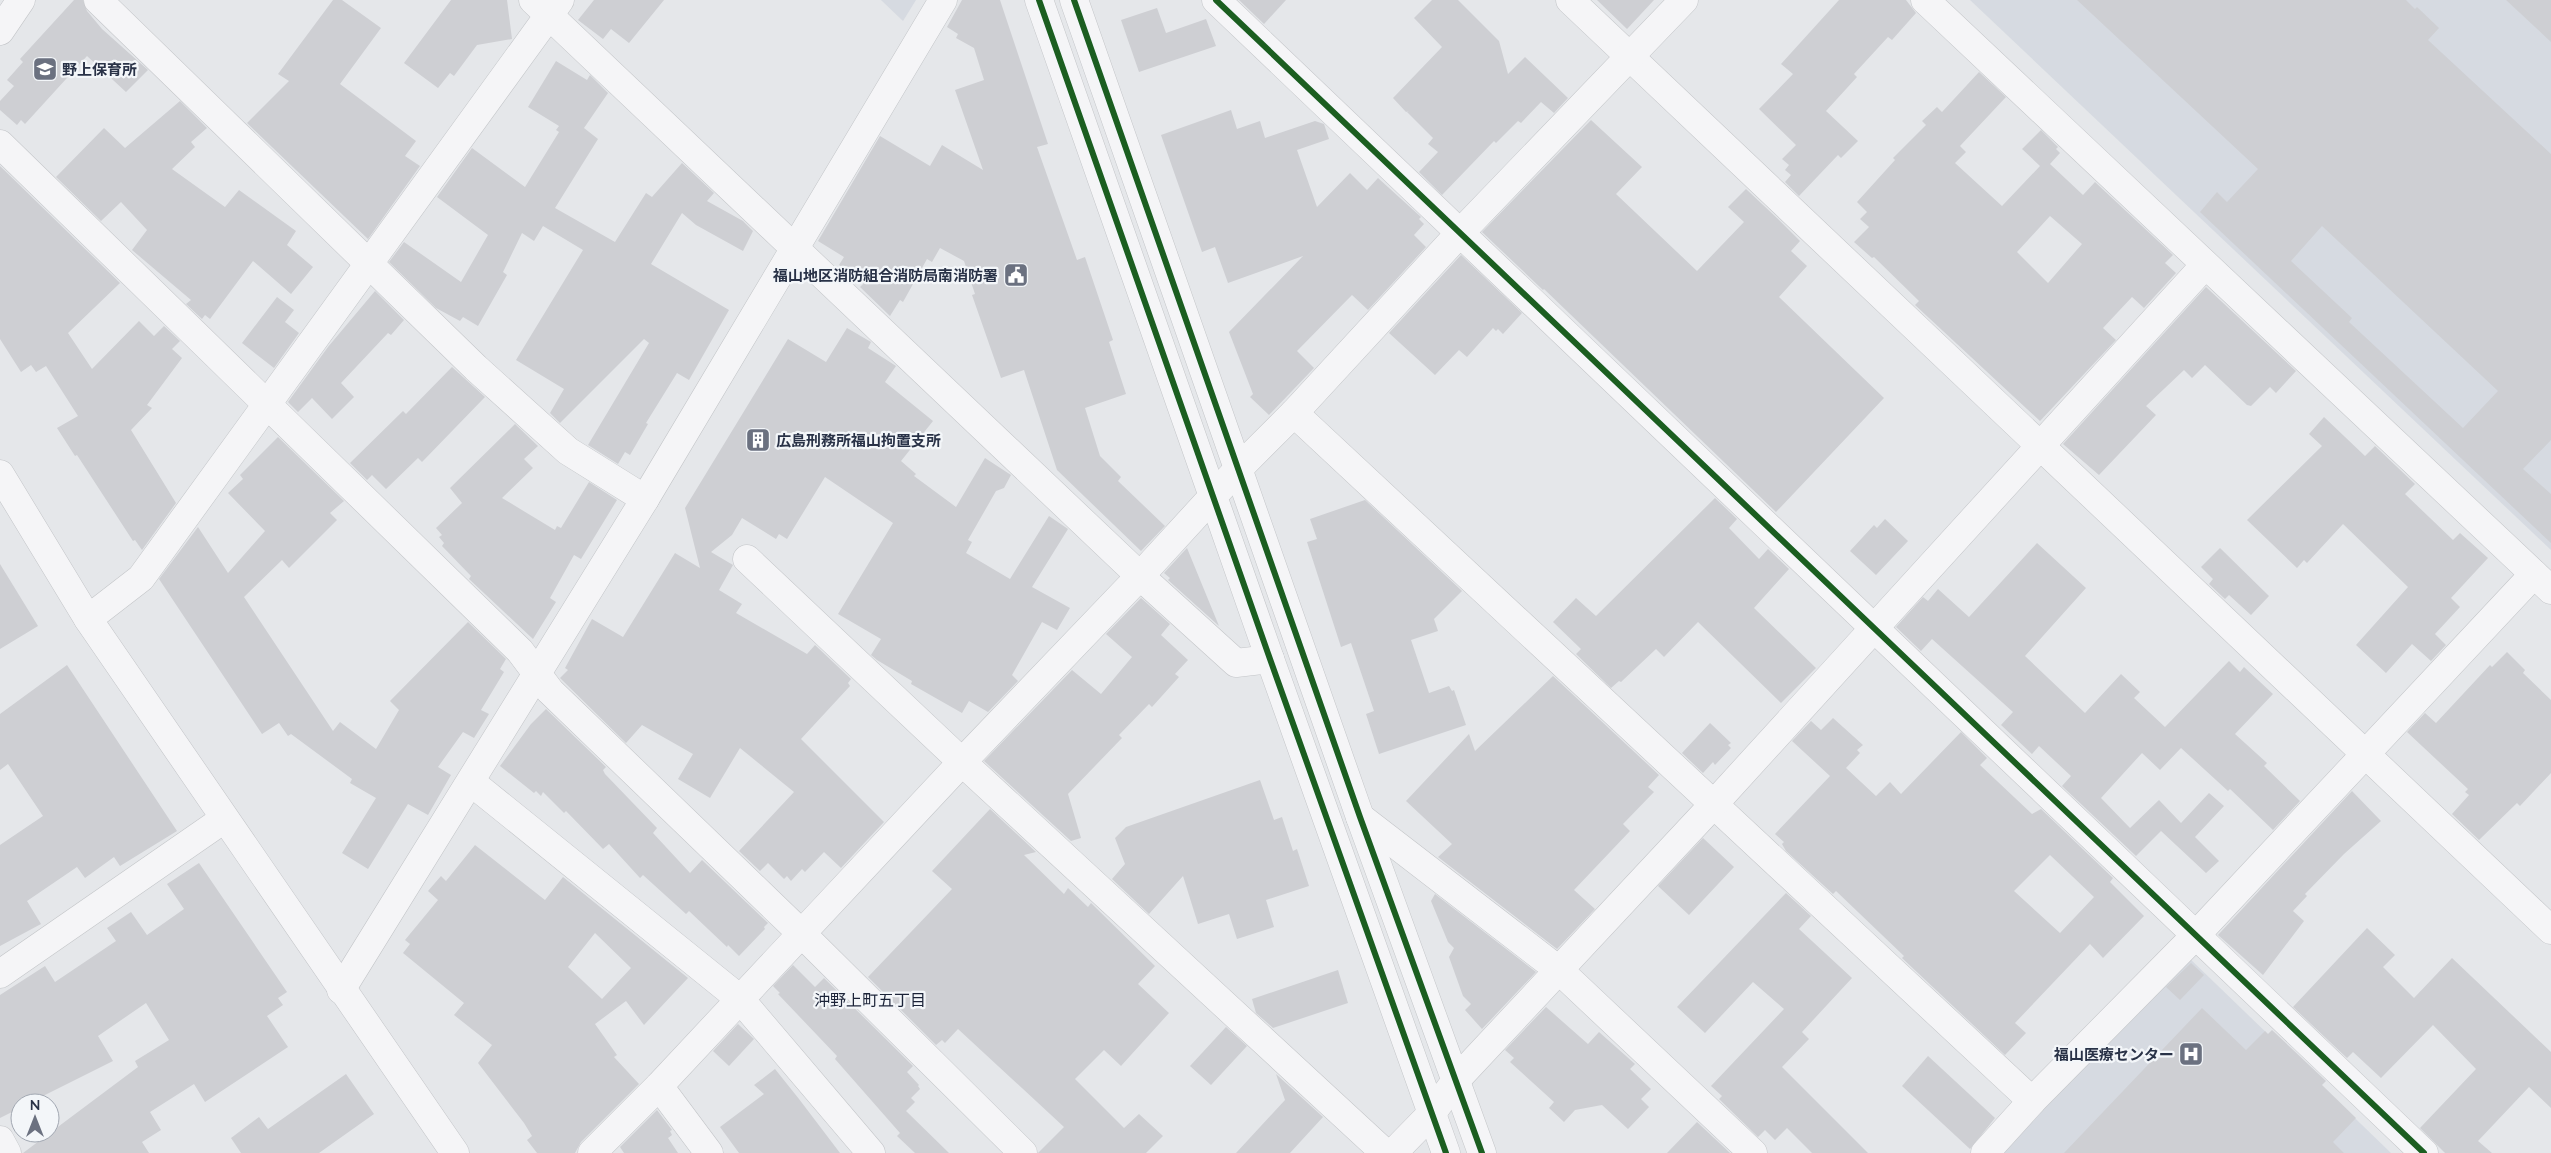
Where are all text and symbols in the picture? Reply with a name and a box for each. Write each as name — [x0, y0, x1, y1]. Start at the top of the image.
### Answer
school or university icon: 野上保育所 — [32, 56, 58, 82]
place label: 野上保育所 — [62, 60, 137, 79]
public building icon: 福山地区消防組合消防局南消防署 — [1003, 262, 1029, 288]
place label: 福山地区消防組合消防局南消防署 — [772, 266, 998, 285]
building icon: 広島刑務所福山拘置支所 — [745, 427, 771, 453]
place label: 広島刑務所福山拘置支所 — [776, 431, 941, 450]
district label: 沖野上町五丁目 — [814, 990, 926, 1010]
hospital icon: 福山医療センター — [2178, 1041, 2204, 1067]
place label: 福山医療センター — [2053, 1045, 2174, 1064]
north arrow — [10, 1093, 60, 1143]
text: N — [30, 1096, 40, 1114]

